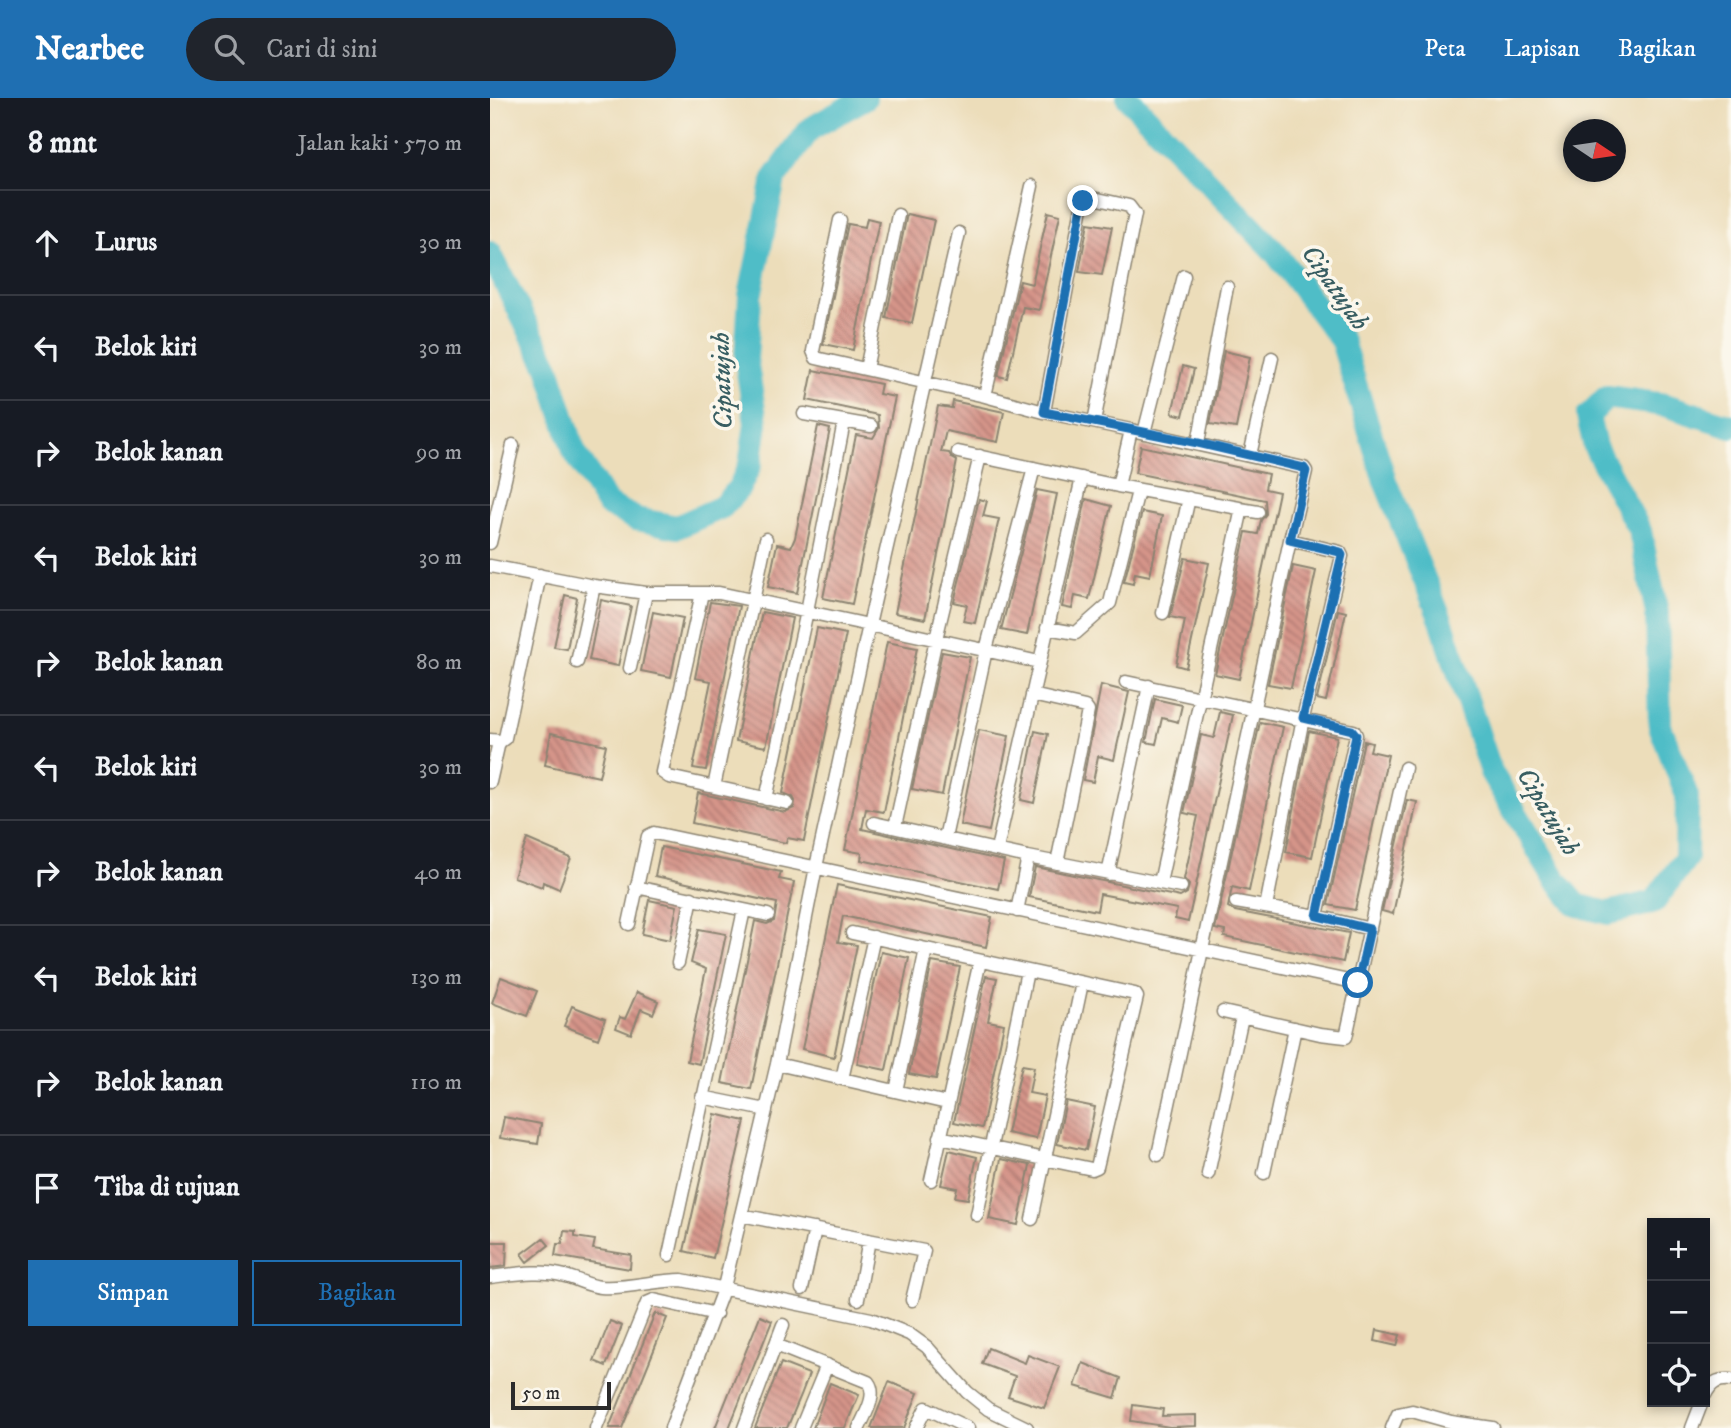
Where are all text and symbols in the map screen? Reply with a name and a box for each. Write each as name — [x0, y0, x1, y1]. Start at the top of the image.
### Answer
search box — [186, 18, 676, 81]
text: Nearbee — [35, 29, 144, 70]
icon: search — [210, 30, 248, 68]
text: Cari di sini — [266, 33, 377, 66]
text: Peta — [1424, 34, 1466, 64]
text: Lapisan — [1504, 34, 1580, 64]
text: Bagikan — [1618, 34, 1696, 64]
north arrow — [1563, 119, 1626, 182]
text: 8 mnt — [28, 125, 97, 162]
text: Jalan kaki · 570 m — [298, 129, 462, 158]
route end — [1067, 185, 1098, 216]
icon: ahead — [28, 224, 66, 262]
text: Lurus — [95, 226, 157, 259]
text: 30 m — [419, 228, 462, 257]
water label: Cipatujah — [1293, 239, 1376, 337]
icon: left — [28, 329, 66, 367]
text: Belok kiri — [95, 331, 197, 364]
water label: Cipatujah — [704, 332, 741, 430]
text: 30 m — [419, 333, 462, 362]
icon: right — [28, 434, 66, 472]
text: Belok kanan — [95, 436, 223, 469]
text: 90 m — [416, 438, 462, 467]
icon: left — [28, 539, 66, 577]
text: Belok kiri — [95, 541, 197, 574]
text: 30 m — [419, 543, 462, 572]
icon: right — [28, 644, 66, 682]
text: Belok kanan — [95, 646, 223, 679]
text: 80 m — [416, 648, 462, 677]
icon: left — [28, 749, 66, 787]
text: Belok kiri — [95, 751, 197, 784]
text: 30 m — [419, 753, 462, 782]
water label: Cipatujah — [1509, 762, 1587, 862]
icon: right — [28, 854, 66, 892]
text: Belok kanan — [95, 856, 223, 889]
text: 40 m — [414, 858, 462, 887]
icon: left — [28, 959, 66, 997]
text: Belok kiri — [95, 961, 197, 994]
text: 130 m — [410, 963, 462, 992]
route start — [1342, 967, 1373, 998]
icon: right — [28, 1064, 66, 1102]
text: Belok kanan — [95, 1066, 223, 1099]
text: 110 m — [411, 1068, 462, 1097]
icon: arrive — [28, 1169, 66, 1207]
text: Tiba di tujuan — [95, 1171, 240, 1204]
map controls — [1647, 1218, 1710, 1407]
button: + — [1647, 1218, 1710, 1281]
button: Simpan — [28, 1260, 238, 1326]
button: Bagikan — [252, 1260, 462, 1326]
button: − — [1647, 1281, 1710, 1344]
button: locate — [1647, 1344, 1710, 1407]
scale bar — [511, 1379, 611, 1411]
text: 50 m — [522, 1382, 560, 1405]

